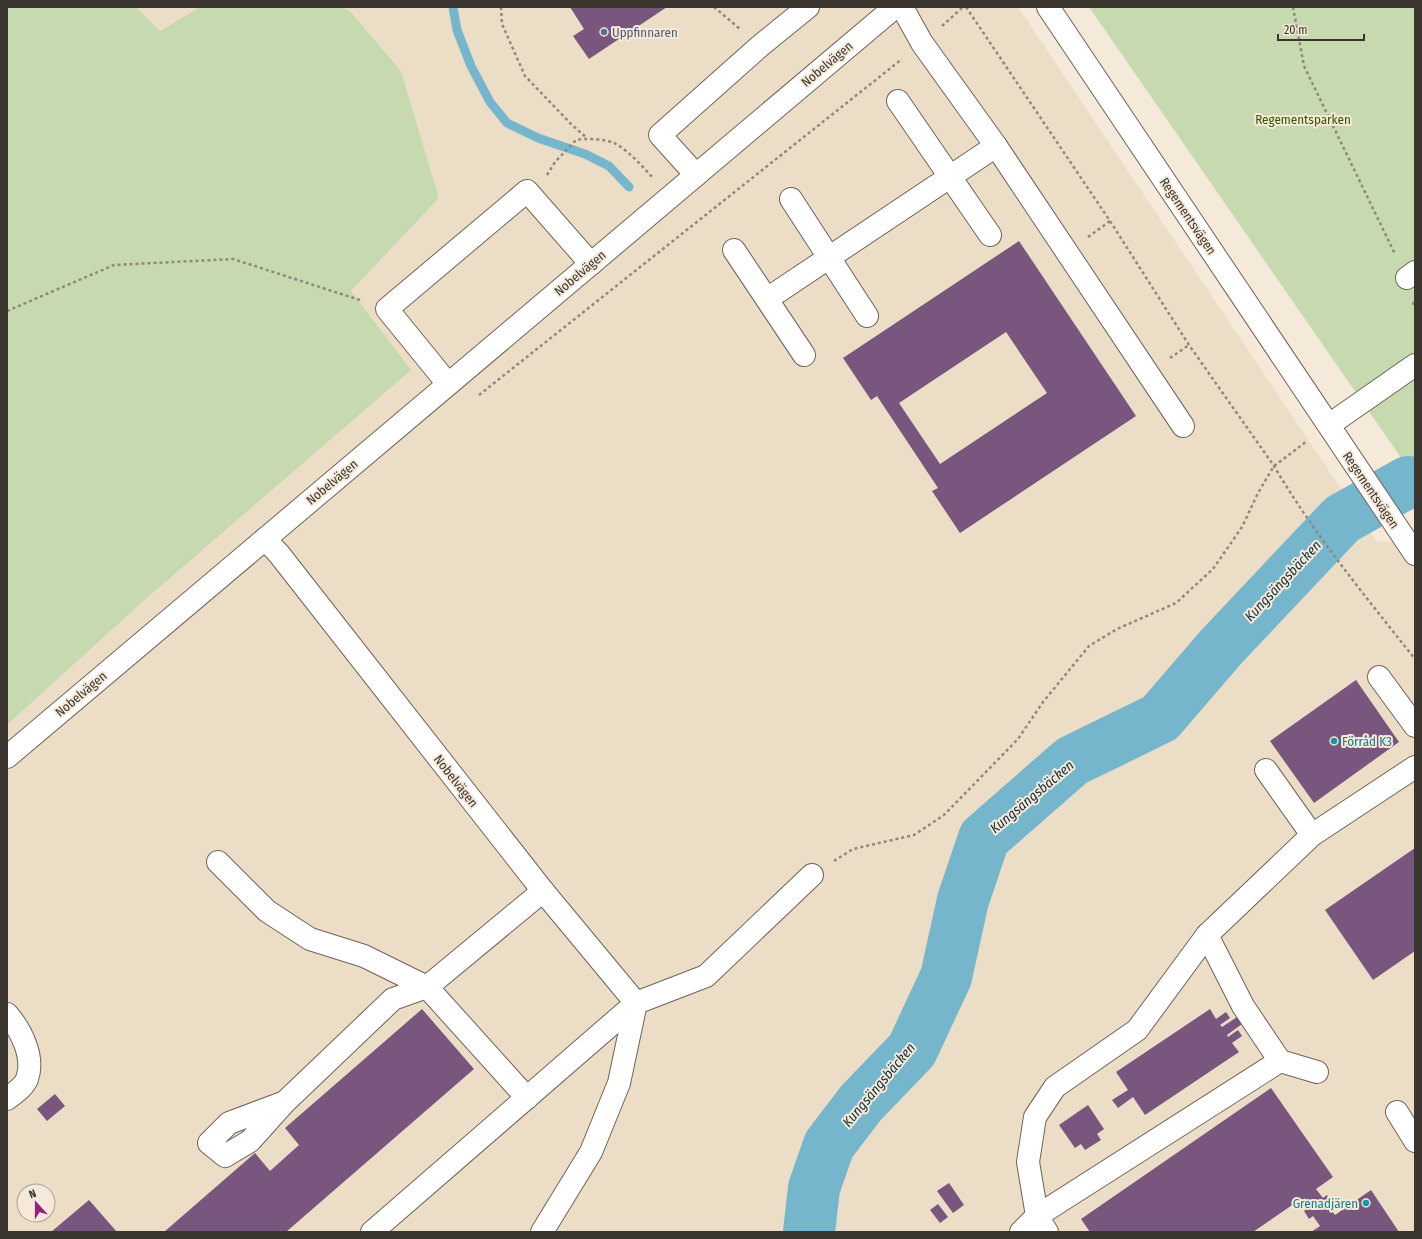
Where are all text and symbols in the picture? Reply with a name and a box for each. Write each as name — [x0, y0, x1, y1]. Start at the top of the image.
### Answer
scale bar — [1278, 16, 1364, 42]
text: 20 m — [1284, 23, 1308, 37]
place label: Uppfinnaren — [612, 25, 678, 40]
marker: Uppfinnaren — [599, 27, 609, 37]
street label: Nobelvägen — [798, 38, 856, 90]
park label: Regementsparken — [1255, 112, 1351, 127]
street label: Regementsvägen — [1157, 175, 1219, 257]
street label: Nobelvägen — [551, 247, 609, 299]
street label: Regementsvägen — [1340, 449, 1402, 531]
street label: Nobelvägen — [303, 456, 361, 508]
water label: Kungsängsbäcken — [1241, 537, 1325, 625]
street label: Nobelvägen — [52, 668, 110, 720]
place label: Förråd K3 — [1342, 734, 1392, 749]
marker: Förråd K3 — [1329, 736, 1339, 746]
street label: Nobelvägen — [431, 752, 481, 810]
water label: Kungsängsbäcken — [987, 757, 1077, 837]
water label: Kungsängsbäcken — [839, 1040, 919, 1130]
north arrow — [16, 1183, 56, 1223]
text: N — [27, 1187, 38, 1201]
place label: Grenadjären — [1293, 1196, 1358, 1211]
marker: Grenadjären — [1361, 1198, 1371, 1208]

